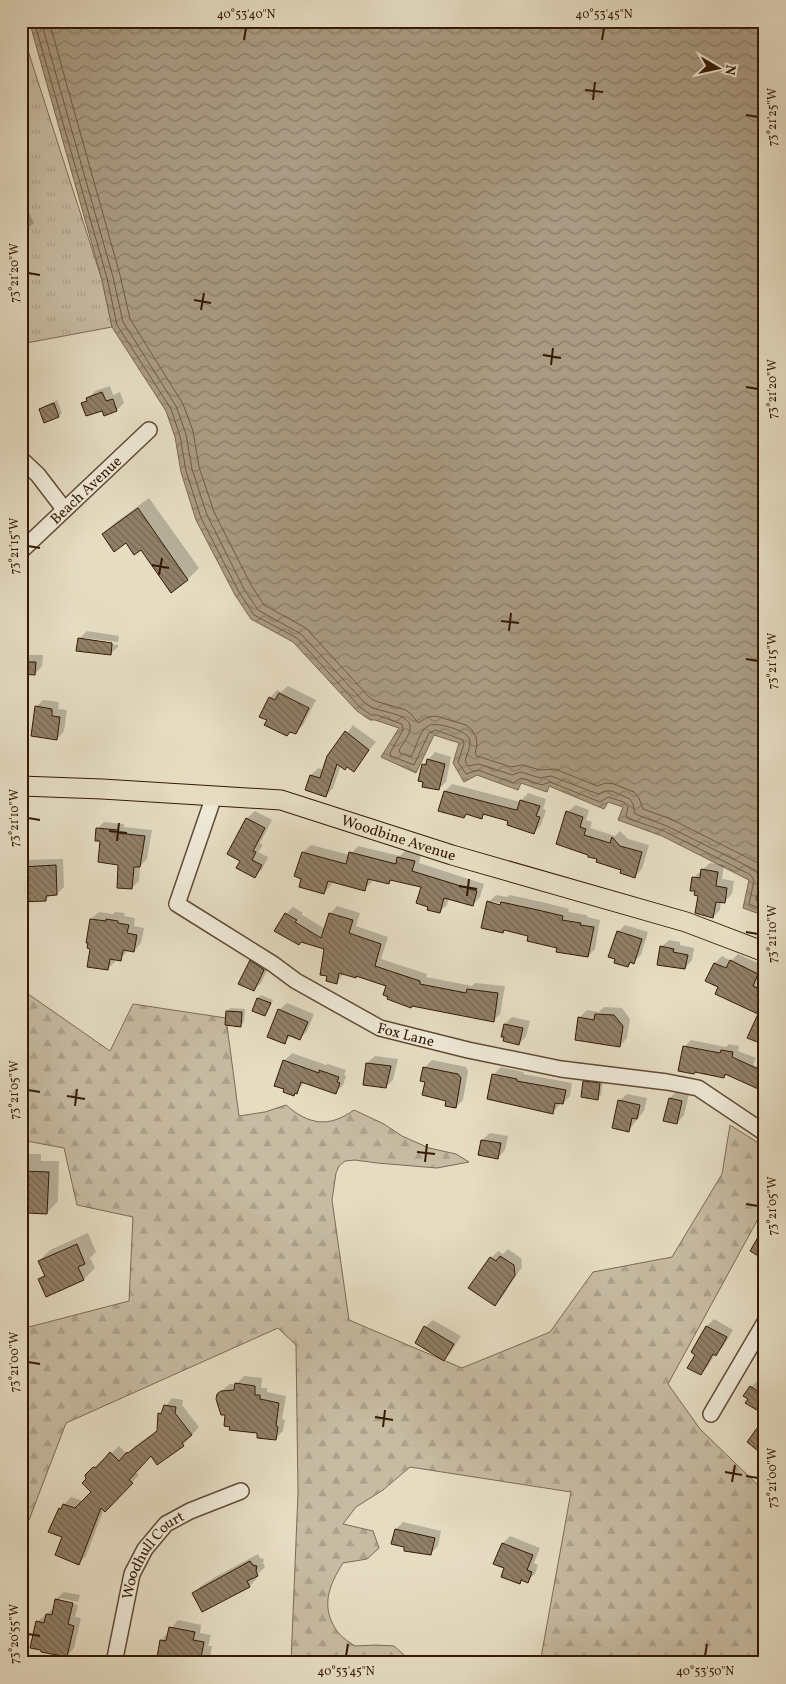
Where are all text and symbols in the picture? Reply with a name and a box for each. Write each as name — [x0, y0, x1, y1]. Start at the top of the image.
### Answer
text: 40°53'40"N — [217, 7, 275, 23]
text: 40°53'45"N — [575, 7, 633, 23]
north arrow — [694, 42, 744, 92]
text: N — [719, 63, 740, 76]
text: 73°21'25"W — [765, 88, 781, 146]
text: 73°21'20"W — [7, 243, 23, 303]
text: 73°21'20"W — [765, 359, 781, 419]
street label: Beach Avenue — [46, 452, 127, 530]
text: 73°21'15"W — [7, 518, 23, 574]
text: 73°21'15"W — [765, 633, 781, 689]
text: 73°21'10"W — [7, 789, 23, 847]
street label: Woodbine Avenue — [338, 811, 458, 868]
text: 73°21'10"W — [765, 905, 781, 963]
street label: Fox Lane — [375, 1019, 436, 1053]
text: 73°21'05"W — [7, 1061, 23, 1119]
text: 73°21'05"W — [765, 1177, 781, 1235]
text: 73°21'00"W — [7, 1332, 23, 1392]
text: 73°21'00"W — [765, 1448, 781, 1508]
street label: Woodhull Court — [118, 1507, 189, 1601]
text: 73°20'55"W — [7, 1604, 23, 1664]
text: 40°53'45"N — [317, 1664, 375, 1680]
text: 40°53'50"N — [676, 1664, 734, 1680]

